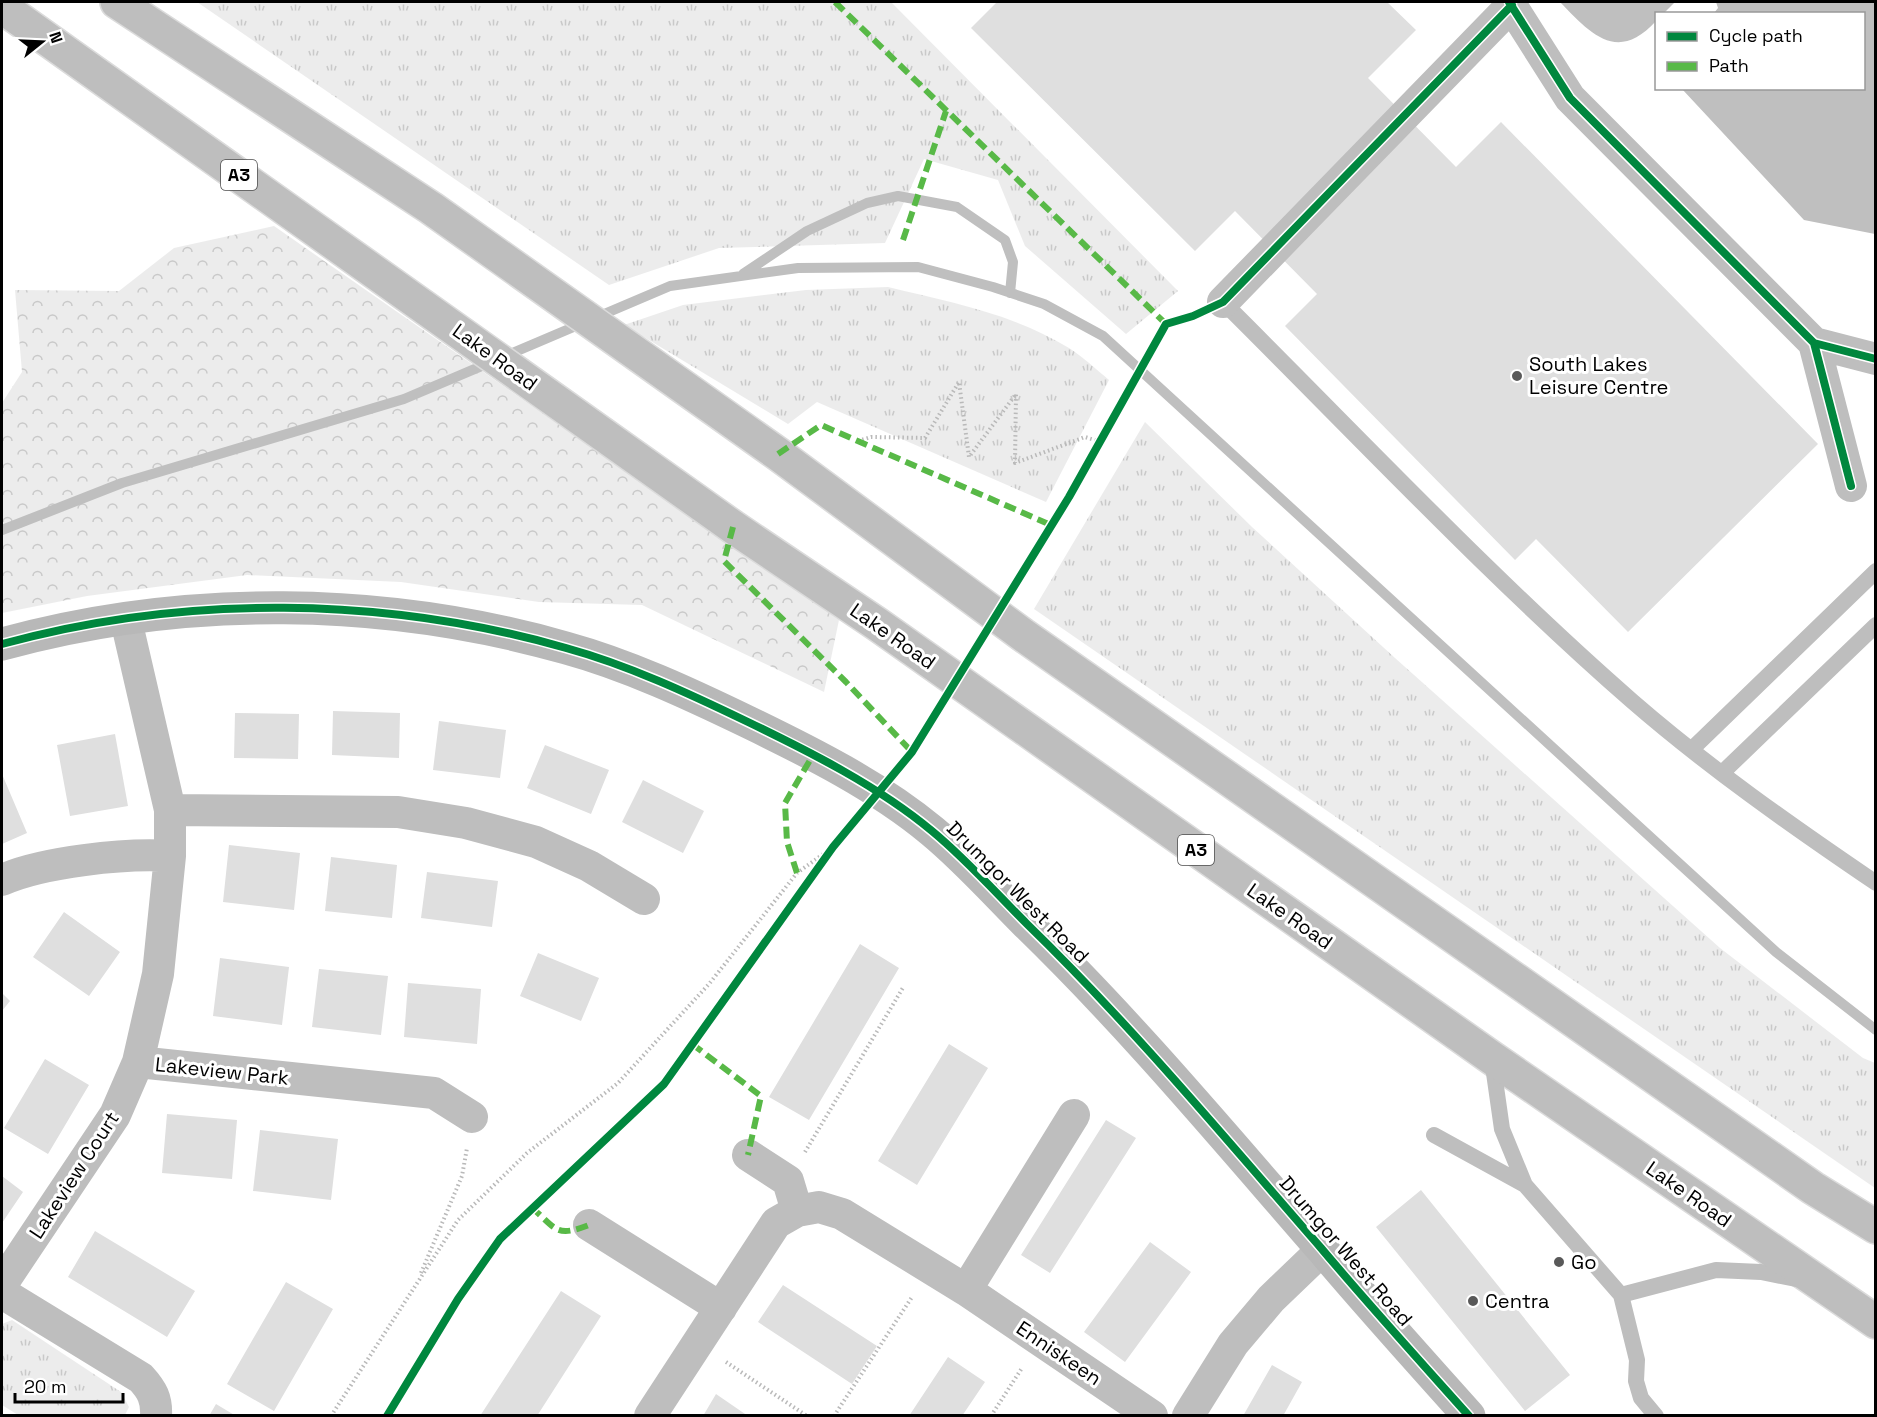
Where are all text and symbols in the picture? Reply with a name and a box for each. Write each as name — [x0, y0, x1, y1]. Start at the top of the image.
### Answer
north arrow — [12, 12, 72, 72]
legend — [1655, 12, 1865, 90]
text: Cycle path — [1709, 24, 1803, 47]
text: N — [44, 29, 67, 46]
text: Path — [1709, 54, 1749, 77]
road number: A3 — [221, 160, 257, 190]
street label: Lake Road — [447, 317, 543, 397]
place label: South Lakes Leisure Centre — [1529, 351, 1668, 400]
marker: South Lakes Leisure Centre — [1510, 369, 1524, 383]
street label: Lake Road — [845, 597, 941, 675]
street label: Drumgor West Road — [941, 815, 1095, 969]
road number: A3 — [1178, 835, 1214, 865]
street label: Lake Road — [1242, 877, 1338, 955]
street label: Lakeview Park — [154, 1051, 290, 1091]
street label: Lakeview Court — [23, 1106, 125, 1244]
street label: Lake Road — [1641, 1155, 1737, 1233]
street label: Drumgor West Road — [1274, 1170, 1418, 1332]
place label: Go — [1571, 1249, 1597, 1275]
marker: Go — [1552, 1255, 1566, 1269]
place label: Centra — [1485, 1288, 1550, 1314]
marker: Centra — [1466, 1294, 1480, 1308]
street label: Enniskeen — [1011, 1315, 1107, 1391]
scale bar — [15, 1366, 123, 1404]
text: 20 m — [24, 1375, 67, 1398]

